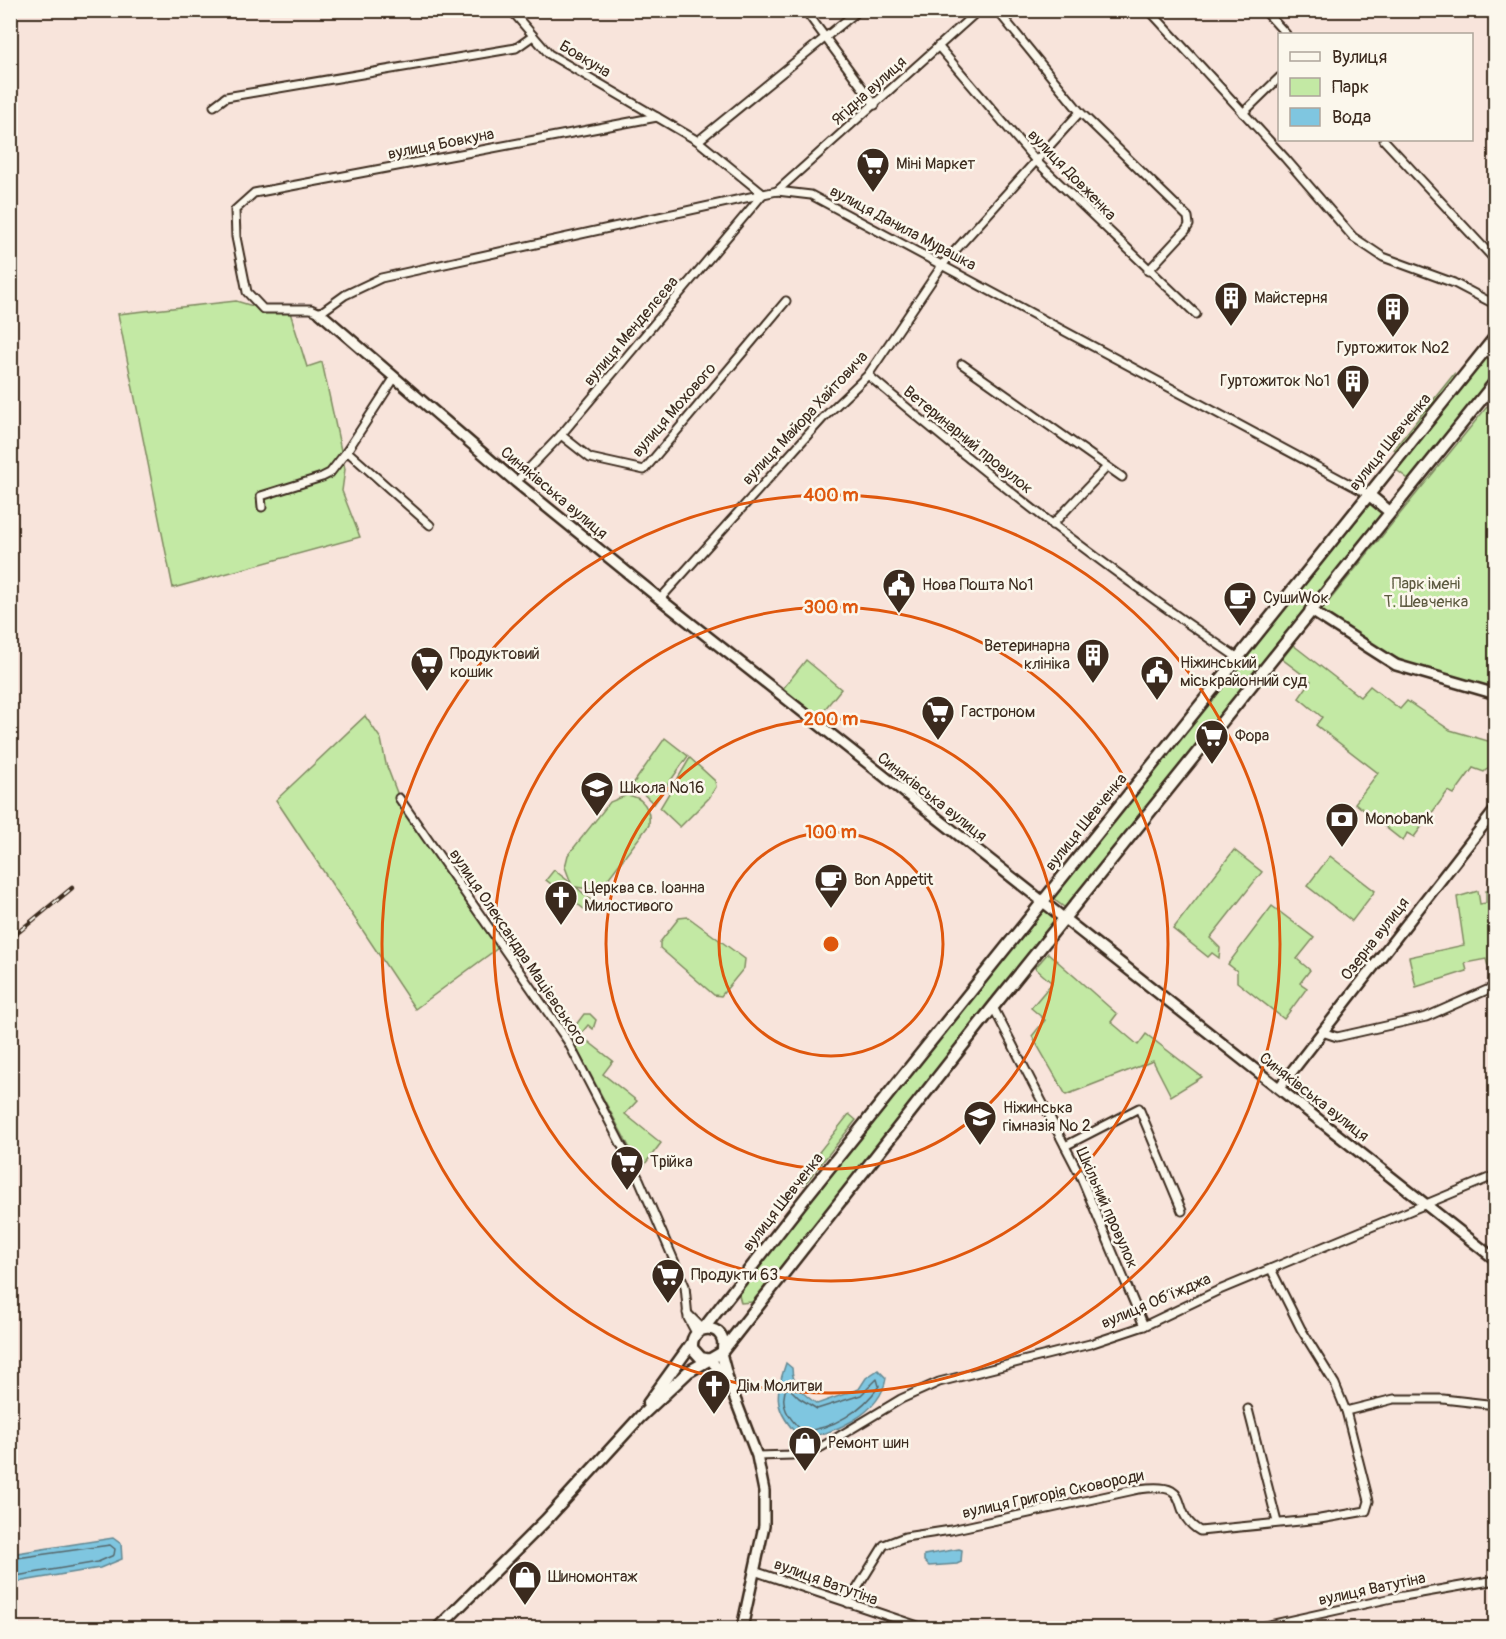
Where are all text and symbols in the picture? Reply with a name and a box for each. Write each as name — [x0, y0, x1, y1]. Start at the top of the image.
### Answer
legend — [1278, 33, 1473, 141]
street label: Бовкуна — [556, 36, 614, 82]
text: Вулиця — [1332, 46, 1387, 69]
street label: Ягідна вулиця — [827, 52, 911, 130]
text: Парк — [1332, 76, 1369, 99]
text: Вода — [1332, 106, 1371, 129]
street label: вулиця Бовкуна — [386, 124, 496, 164]
street label: вулиця Довженка — [1023, 125, 1121, 225]
supermarket icon: Міні Маркет — [855, 146, 891, 193]
place label: Міні Маркет — [896, 154, 975, 174]
street label: вулиця Данила Мурашка — [826, 181, 980, 275]
street label: вулиця Менделєєва — [579, 272, 683, 390]
building icon: Майстерня — [1213, 280, 1249, 327]
place label: Майстерня — [1254, 288, 1327, 308]
building icon: Гуртожиток №2 — [1375, 291, 1411, 338]
place label: Гуртожиток №2 — [1337, 338, 1449, 358]
street label: вулиця Майора Хайтовича — [738, 347, 872, 489]
street label: вулиця Мохового — [628, 358, 721, 461]
building icon: Гуртожиток №1 — [1335, 363, 1371, 410]
place label: Гуртожиток №1 — [1220, 371, 1330, 391]
street label: Ветеринарний провулок — [899, 382, 1037, 498]
street label: вулиця Шевченка — [1345, 389, 1435, 495]
street label: Синяківська вулиця — [496, 442, 612, 544]
text: 400 m — [804, 484, 858, 507]
public building icon: Нова Пошта №1 — [881, 567, 917, 614]
park label: Парк імені Т. Шевченка — [1384, 574, 1468, 612]
place label: Нова Пошта №1 — [922, 575, 1034, 595]
cafe icon: СушиWок — [1222, 580, 1258, 627]
place label: СушиWок — [1263, 588, 1329, 608]
text: 300 m — [804, 596, 858, 619]
place label: Ветеринарна клініка — [984, 636, 1070, 674]
building icon: Ветеринарна клініка — [1075, 637, 1111, 684]
place label: Продуктовий кошик — [450, 644, 540, 682]
supermarket icon: Продуктовий кошик — [409, 645, 445, 692]
place label: Ніжинський міськрайонний суд — [1180, 653, 1308, 691]
public building icon: Ніжинський міськрайонний суд — [1139, 654, 1175, 701]
supermarket icon: Гастроном — [920, 694, 956, 741]
place label: Гастроном — [961, 702, 1035, 722]
text: 200 m — [804, 708, 858, 731]
supermarket icon: Фора — [1194, 718, 1230, 765]
place label: Фора — [1235, 726, 1269, 746]
street label: Синяківська вулиця — [873, 748, 991, 846]
street label: вулиця Шевченка — [1041, 769, 1131, 875]
school or university icon: Школа №16 — [579, 770, 615, 817]
place label: Школа №16 — [620, 778, 704, 798]
bank icon: Monobank — [1324, 801, 1360, 848]
place label: Monobank — [1365, 809, 1434, 829]
text: 100 m — [805, 821, 857, 844]
street label: вулиця Олександра Мацієвського — [445, 845, 591, 1049]
cafe icon: Bon Appetit — [813, 862, 849, 909]
place label: Bon Appetit — [854, 870, 934, 890]
place label: Церква св. Іоанна Милостивого — [584, 878, 705, 916]
church icon: Церква св. Іоанна Милостивого — [543, 879, 579, 926]
street label: Озерна вулиця — [1336, 893, 1414, 985]
centre of rings — [821, 934, 841, 954]
street label: Синяківська вулиця — [1255, 1048, 1373, 1146]
place label: Ніжинська гімназія № 2 — [1003, 1098, 1091, 1136]
school or university icon: Ніжинська гімназія № 2 — [962, 1099, 998, 1146]
supermarket icon: Трійка — [609, 1144, 645, 1191]
street label: Шкільний провулок — [1071, 1144, 1143, 1272]
street label: вулиця Шевченка — [738, 1149, 828, 1255]
place label: Трійка — [650, 1152, 693, 1172]
supermarket icon: Продукти 63 — [650, 1257, 686, 1304]
place label: Продукти 63 — [691, 1265, 778, 1285]
street label: вулиця Обʼїжджа — [1098, 1269, 1214, 1333]
church icon: Дім Молитви — [696, 1368, 732, 1415]
place label: Дім Молитви — [736, 1376, 822, 1396]
shop icon: Ремонт шин — [787, 1425, 823, 1472]
place label: Ремонт шин — [828, 1433, 909, 1453]
street label: вулиця Григорія Сковороди — [960, 1465, 1146, 1523]
street label: вулиця Ватутіна — [771, 1554, 881, 1610]
shop icon: Шиномонтаж — [507, 1559, 543, 1606]
place label: Шиномонтаж — [548, 1567, 638, 1587]
street label: вулиця Ватутіна — [1317, 1568, 1427, 1610]

